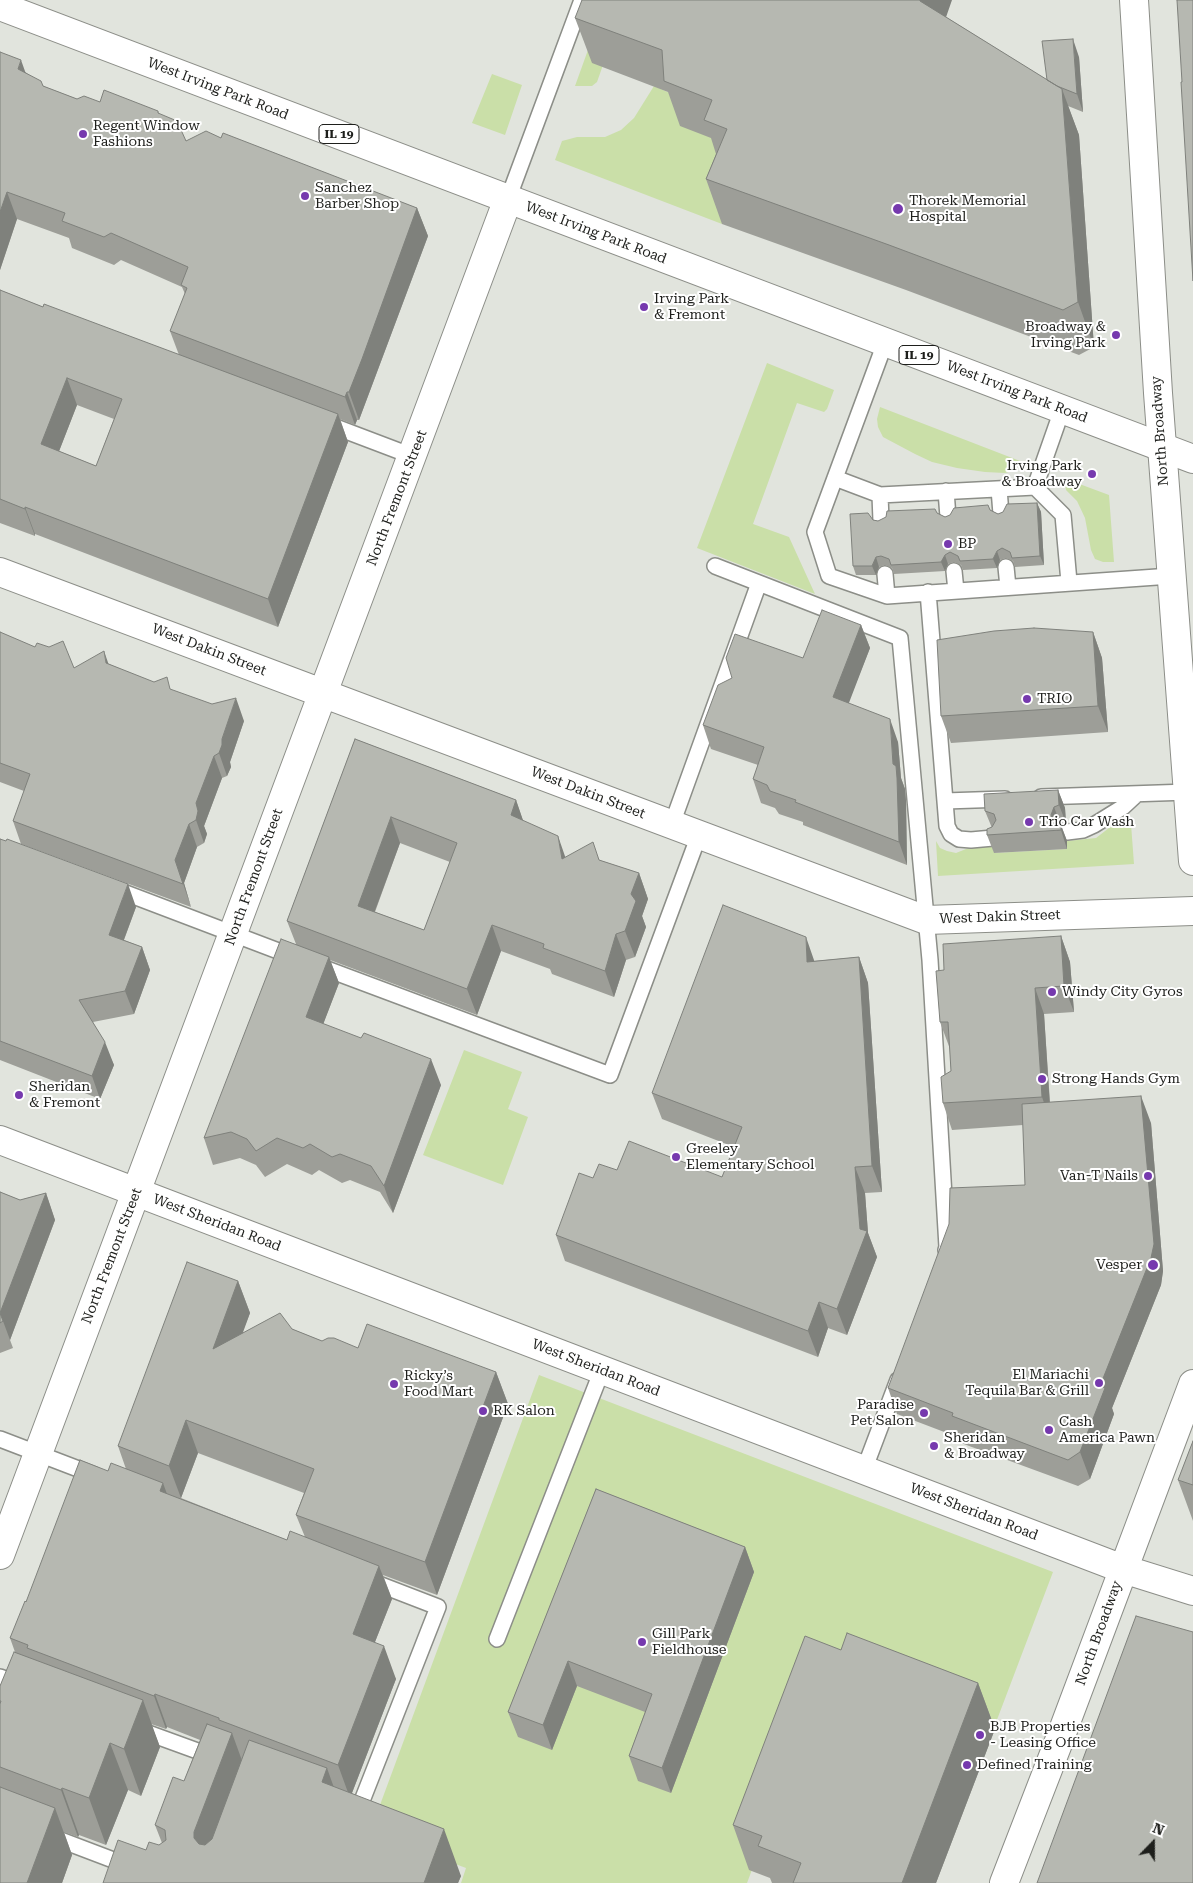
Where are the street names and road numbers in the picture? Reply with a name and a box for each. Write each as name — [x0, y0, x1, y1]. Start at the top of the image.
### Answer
street label: West Irving Park Road — [145, 54, 291, 124]
road number: IL 19 — [319, 125, 359, 144]
street label: West Irving Park Road — [523, 198, 669, 268]
road number: IL 19 — [899, 346, 939, 364]
street label: West Irving Park Road — [944, 357, 1090, 427]
street label: North Broadway — [1148, 375, 1172, 487]
street label: North Fremont Street — [363, 428, 431, 568]
street label: West Dakin Street — [149, 620, 269, 680]
street label: West Dakin Street — [528, 763, 648, 823]
street label: North Fremont Street — [221, 806, 287, 948]
street label: West Dakin Street — [939, 906, 1061, 928]
street label: North Fremont Street — [78, 1186, 146, 1326]
street label: West Sheridan Road — [151, 1191, 283, 1255]
street label: West Sheridan Road — [530, 1336, 662, 1400]
street label: West Sheridan Road — [908, 1480, 1040, 1544]
street label: North Broadway — [1072, 1578, 1126, 1688]

